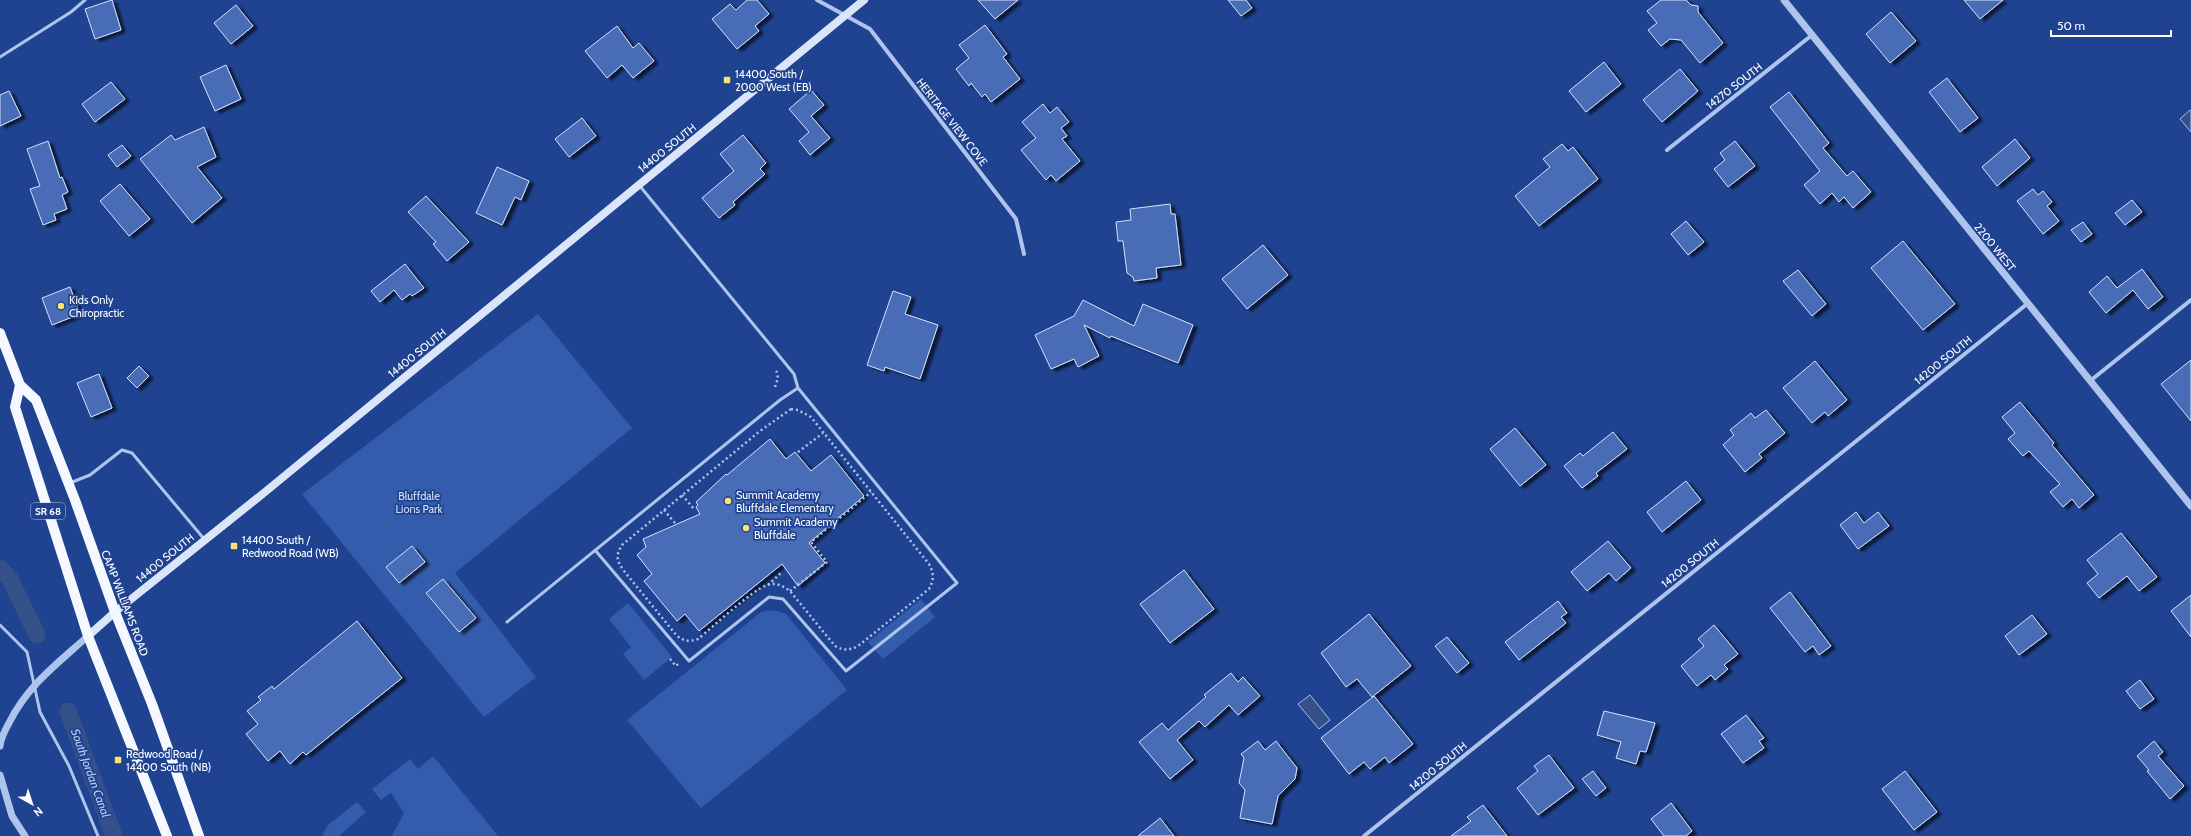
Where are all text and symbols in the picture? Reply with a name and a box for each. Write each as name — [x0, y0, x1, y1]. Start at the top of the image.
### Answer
scale bar — [2051, 12, 2171, 38]
text: 50 m — [2057, 18, 2085, 33]
street label: 14270 SOUTH — [1703, 60, 1765, 112]
place label: 14400 South / 2000 West (EB) — [735, 67, 812, 94]
marker: 14400 South / 2000 West (EB) — [722, 75, 732, 85]
street label: HERITAGE VIEW COVE — [913, 75, 991, 169]
street label: 14400 SOUTH — [635, 120, 699, 176]
street label: 2200 WEST — [1971, 220, 2019, 274]
place label: Kids Only Chiropractic — [69, 293, 124, 320]
marker: Kids Only Chiropractic — [56, 301, 66, 311]
street label: 14400 SOUTH — [385, 325, 449, 381]
street label: 14200 SOUTH — [1911, 333, 1975, 387]
place label: Summit Academy Bluffdale Elementary — [736, 488, 834, 515]
park label: Bluffdale Lions Park — [396, 489, 443, 516]
marker: Summit Academy Bluffdale Elementary — [723, 496, 733, 506]
road number: SR 68 — [31, 503, 65, 519]
place label: Summit Academy Bluffdale — [754, 515, 838, 542]
marker: Summit Academy Bluffdale — [741, 523, 751, 533]
street label: 14400 SOUTH — [133, 530, 197, 586]
place label: 14400 South / Redwood Road (WB) — [242, 533, 339, 560]
street label: 14200 SOUTH — [1658, 536, 1722, 590]
marker: 14400 South / Redwood Road (WB) — [229, 541, 239, 551]
street label: CAMP WILLIAMS ROAD — [98, 548, 152, 658]
water label: South Jordan Canal — [68, 726, 114, 820]
street label: 14200 SOUTH — [1406, 739, 1470, 793]
place label: Redwood Road / 14400 South (NB) — [126, 747, 211, 774]
marker: Redwood Road / 14400 South (NB) — [113, 755, 123, 765]
north arrow — [12, 784, 52, 824]
text: N — [31, 804, 46, 820]

